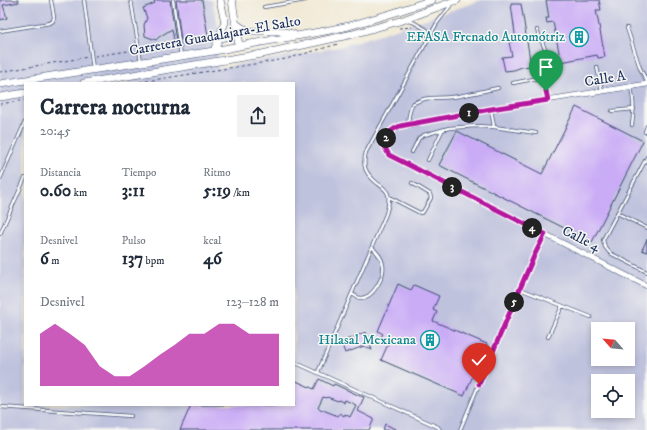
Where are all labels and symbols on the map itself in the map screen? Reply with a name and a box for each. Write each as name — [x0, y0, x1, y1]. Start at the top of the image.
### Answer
street label: Carretera Guadalajara-El Salto — [128, 12, 302, 60]
building icon: EFASA Frenado Automótriz — [568, 26, 590, 48]
place label: EFASA Frenado Automótriz — [406, 28, 565, 46]
pin — [529, 50, 563, 91]
street label: Calle A — [583, 67, 628, 91]
pin: 1 — [459, 103, 479, 123]
pin: 2 — [376, 128, 396, 148]
pin: 3 — [442, 177, 462, 197]
pin: 4 — [522, 218, 542, 238]
street label: Calle 4 — [559, 222, 604, 257]
pin: 5 — [504, 292, 524, 312]
north arrow — [591, 322, 635, 366]
building icon: Hilasal Mexicana — [419, 329, 441, 351]
place label: Hilasal Mexicana — [319, 331, 416, 349]
pin — [462, 343, 496, 384]

